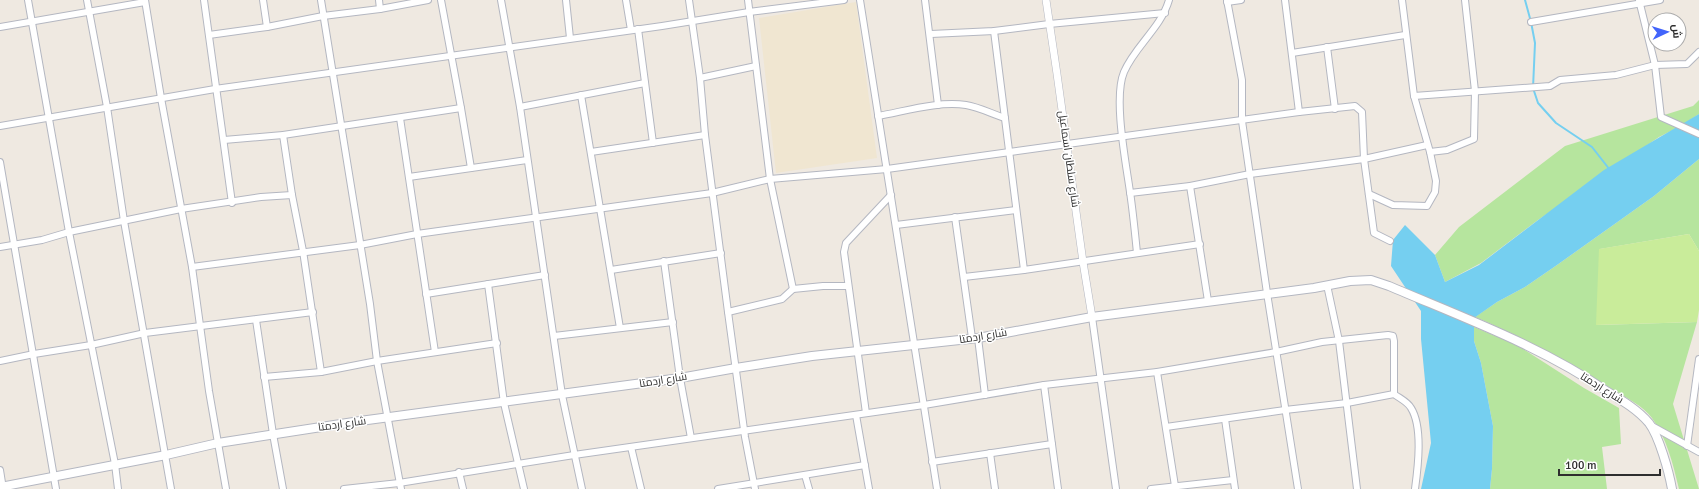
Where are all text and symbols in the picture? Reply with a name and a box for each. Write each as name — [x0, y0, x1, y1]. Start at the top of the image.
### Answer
north arrow — [1647, 12, 1687, 52]
text: ش — [1670, 24, 1683, 39]
street label: شارع سلطان اسماعيل — [1055, 110, 1082, 208]
street label: شارع اردمتا — [958, 326, 1008, 347]
street label: شارع اردمتا — [638, 370, 688, 391]
street label: شارع اردمتا — [1577, 370, 1626, 407]
street label: شارع اردمتا — [317, 414, 367, 435]
scale bar — [1559, 451, 1660, 477]
text: 100 m — [1565, 458, 1597, 473]

